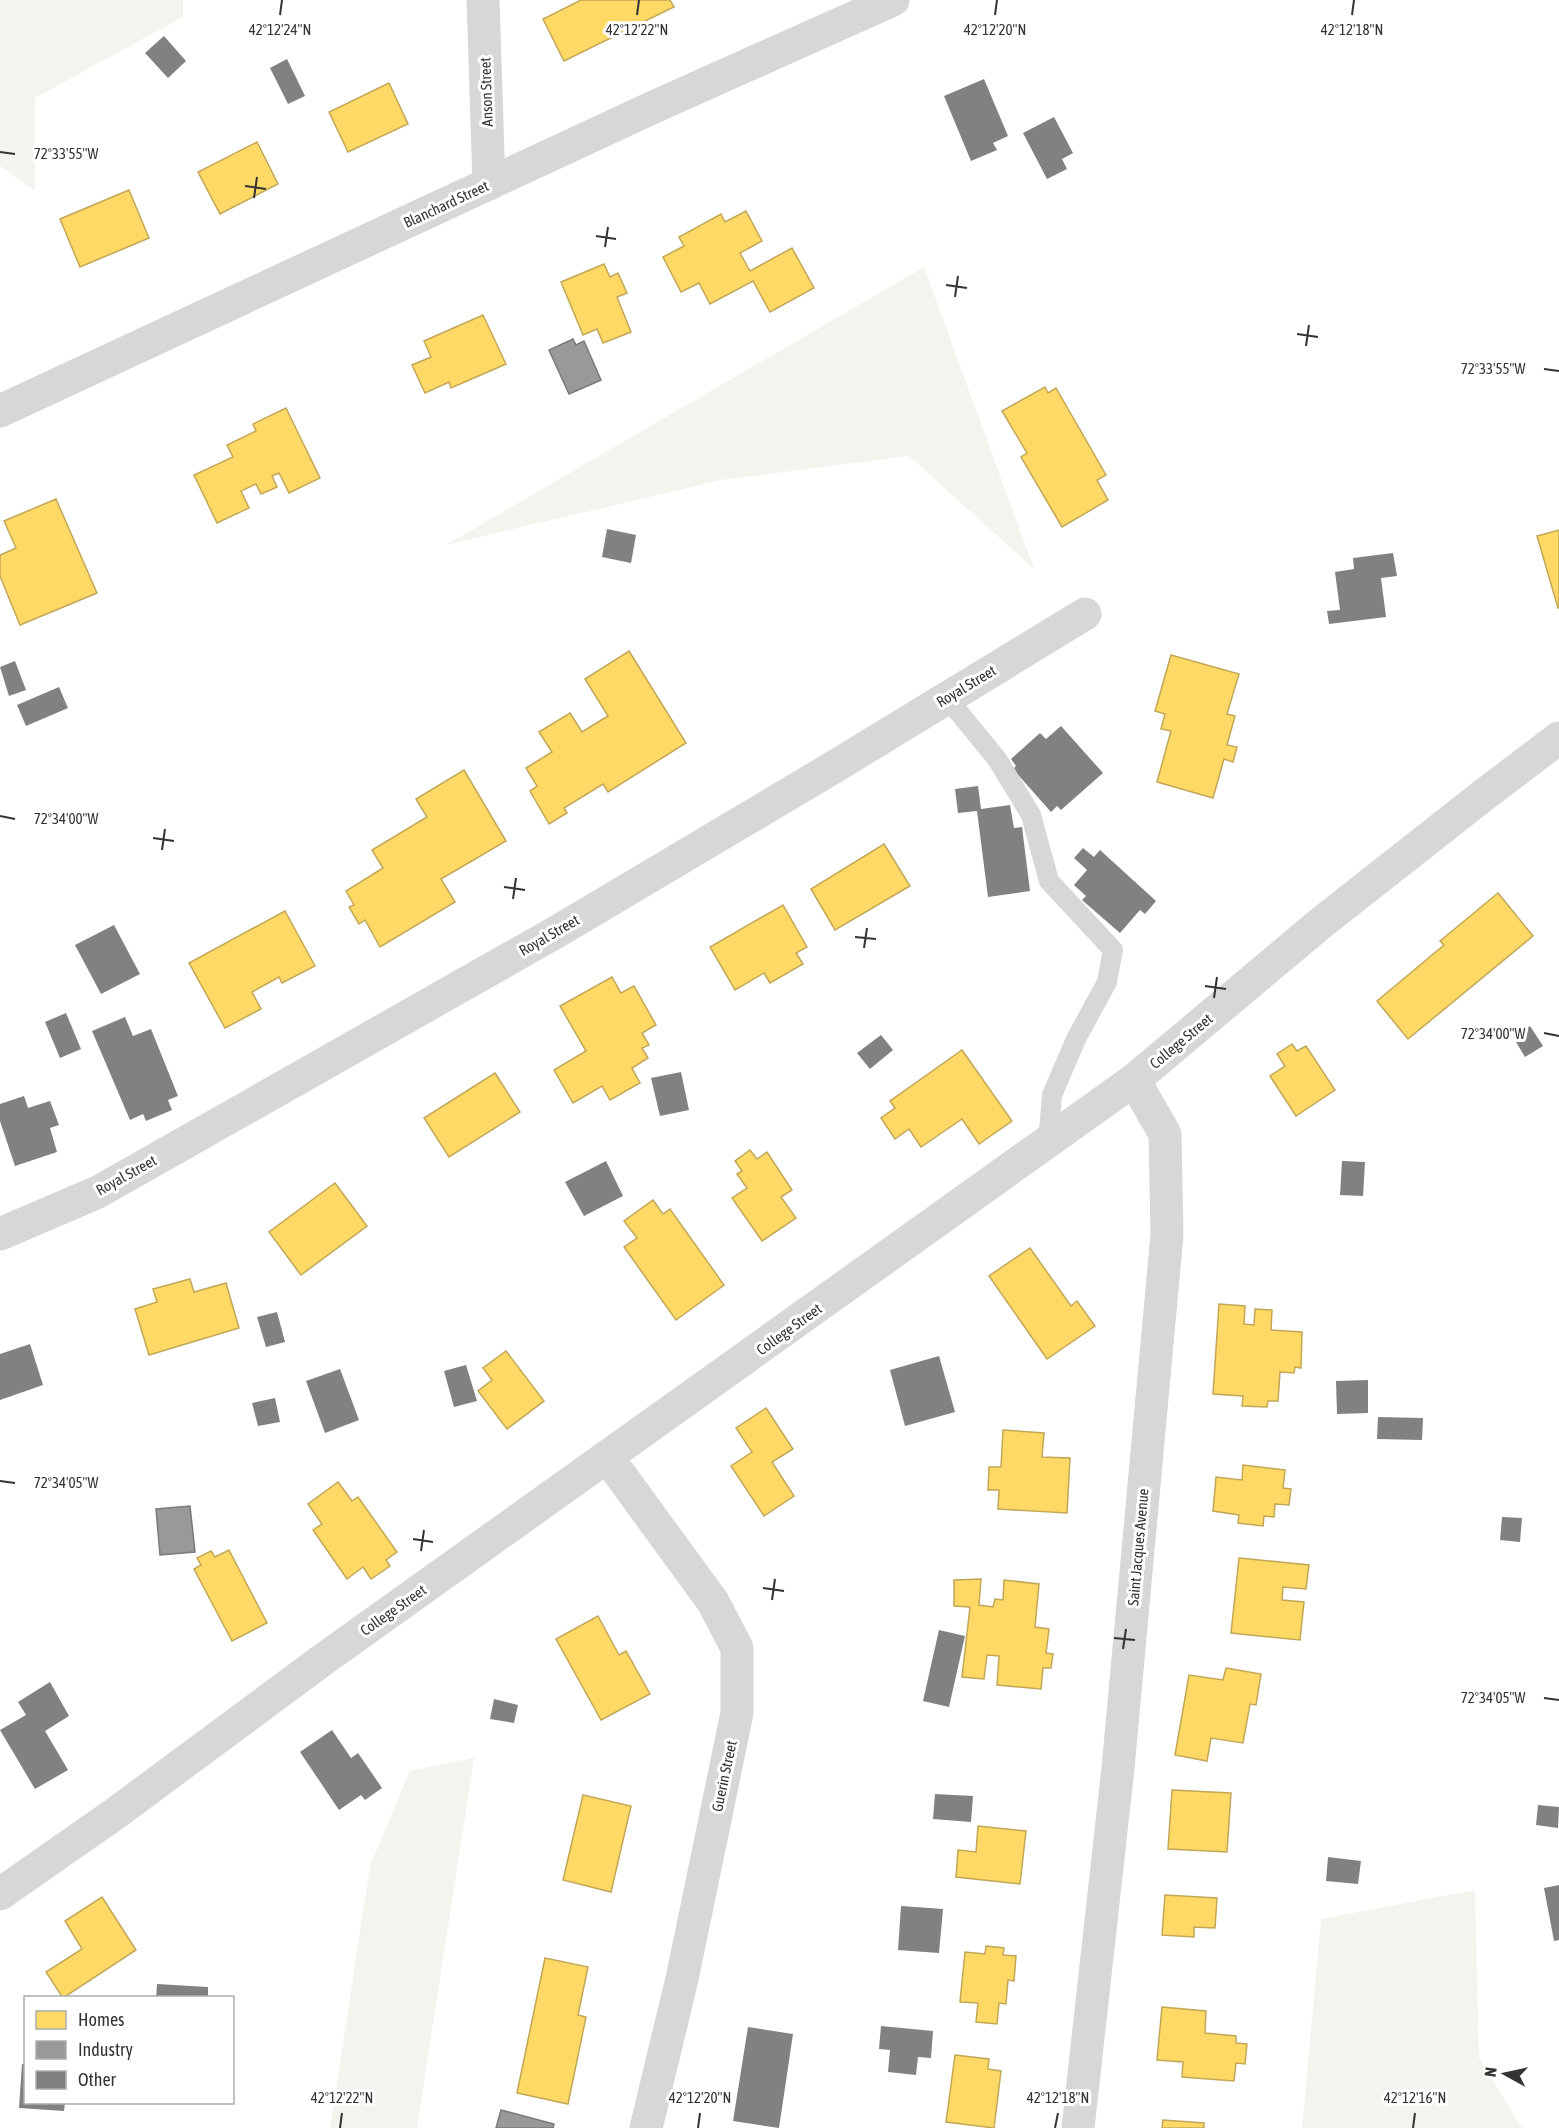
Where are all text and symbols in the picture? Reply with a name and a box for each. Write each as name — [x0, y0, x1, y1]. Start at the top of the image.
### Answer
text: 42°12'24"N — [249, 21, 311, 38]
text: 42°12'22"N — [606, 21, 668, 38]
text: 42°12'20"N — [964, 21, 1026, 38]
text: 42°12'18"N — [1321, 21, 1383, 38]
street label: Anson Street — [476, 57, 496, 127]
text: 72°33'55"W — [34, 145, 98, 162]
street label: Blanchard Street — [401, 177, 491, 231]
text: 72°33'55"W — [1461, 360, 1525, 377]
street label: Royal Street — [933, 662, 999, 710]
text: 72°34'00"W — [34, 810, 98, 827]
street label: Royal Street — [516, 911, 582, 959]
street label: College Street — [1146, 1010, 1216, 1072]
text: 72°34'00"W — [1461, 1025, 1525, 1042]
street label: Royal Street — [93, 1151, 159, 1199]
street label: College Street — [753, 1300, 825, 1358]
text: 72°34'05"W — [34, 1474, 98, 1491]
street label: Saint Jacques Avenue — [1124, 1487, 1152, 1606]
street label: College Street — [357, 1581, 429, 1639]
text: 72°34'05"W — [1461, 1689, 1525, 1706]
street label: Guerin Street — [708, 1739, 740, 1813]
legend — [24, 1996, 234, 2104]
text: Homes — [78, 2009, 124, 2030]
text: Industry — [78, 2039, 133, 2060]
north arrow — [1475, 2044, 1535, 2104]
text: N — [1481, 2066, 1500, 2078]
text: Other — [78, 2069, 117, 2090]
text: 42°12'22"N — [311, 2089, 373, 2106]
text: 42°12'20"N — [669, 2089, 731, 2106]
text: 42°12'18"N — [1027, 2089, 1089, 2106]
text: 42°12'16"N — [1384, 2089, 1446, 2106]

